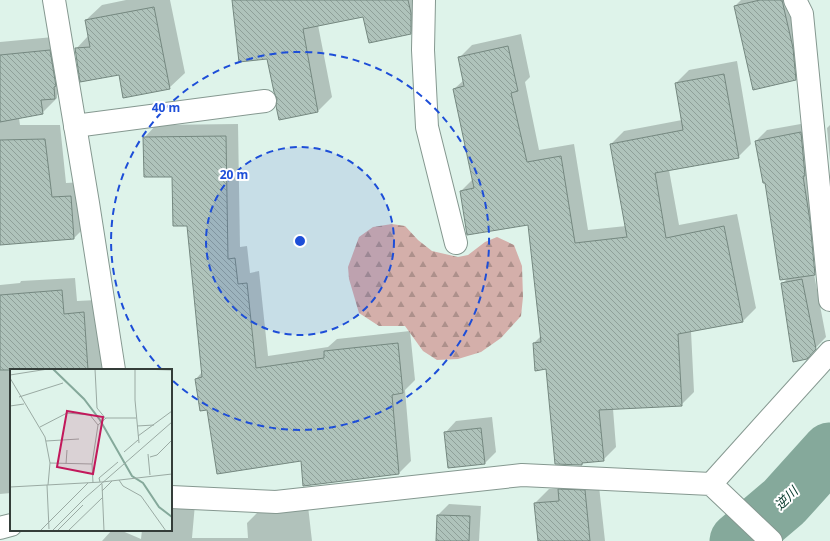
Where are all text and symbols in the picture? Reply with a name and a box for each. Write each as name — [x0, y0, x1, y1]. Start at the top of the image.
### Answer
text: 40 m — [152, 99, 180, 116]
text: 20 m — [220, 166, 248, 183]
centre of rings — [293, 234, 307, 248]
inset map — [10, 369, 172, 531]
water label: 逆川 — [770, 481, 803, 514]

